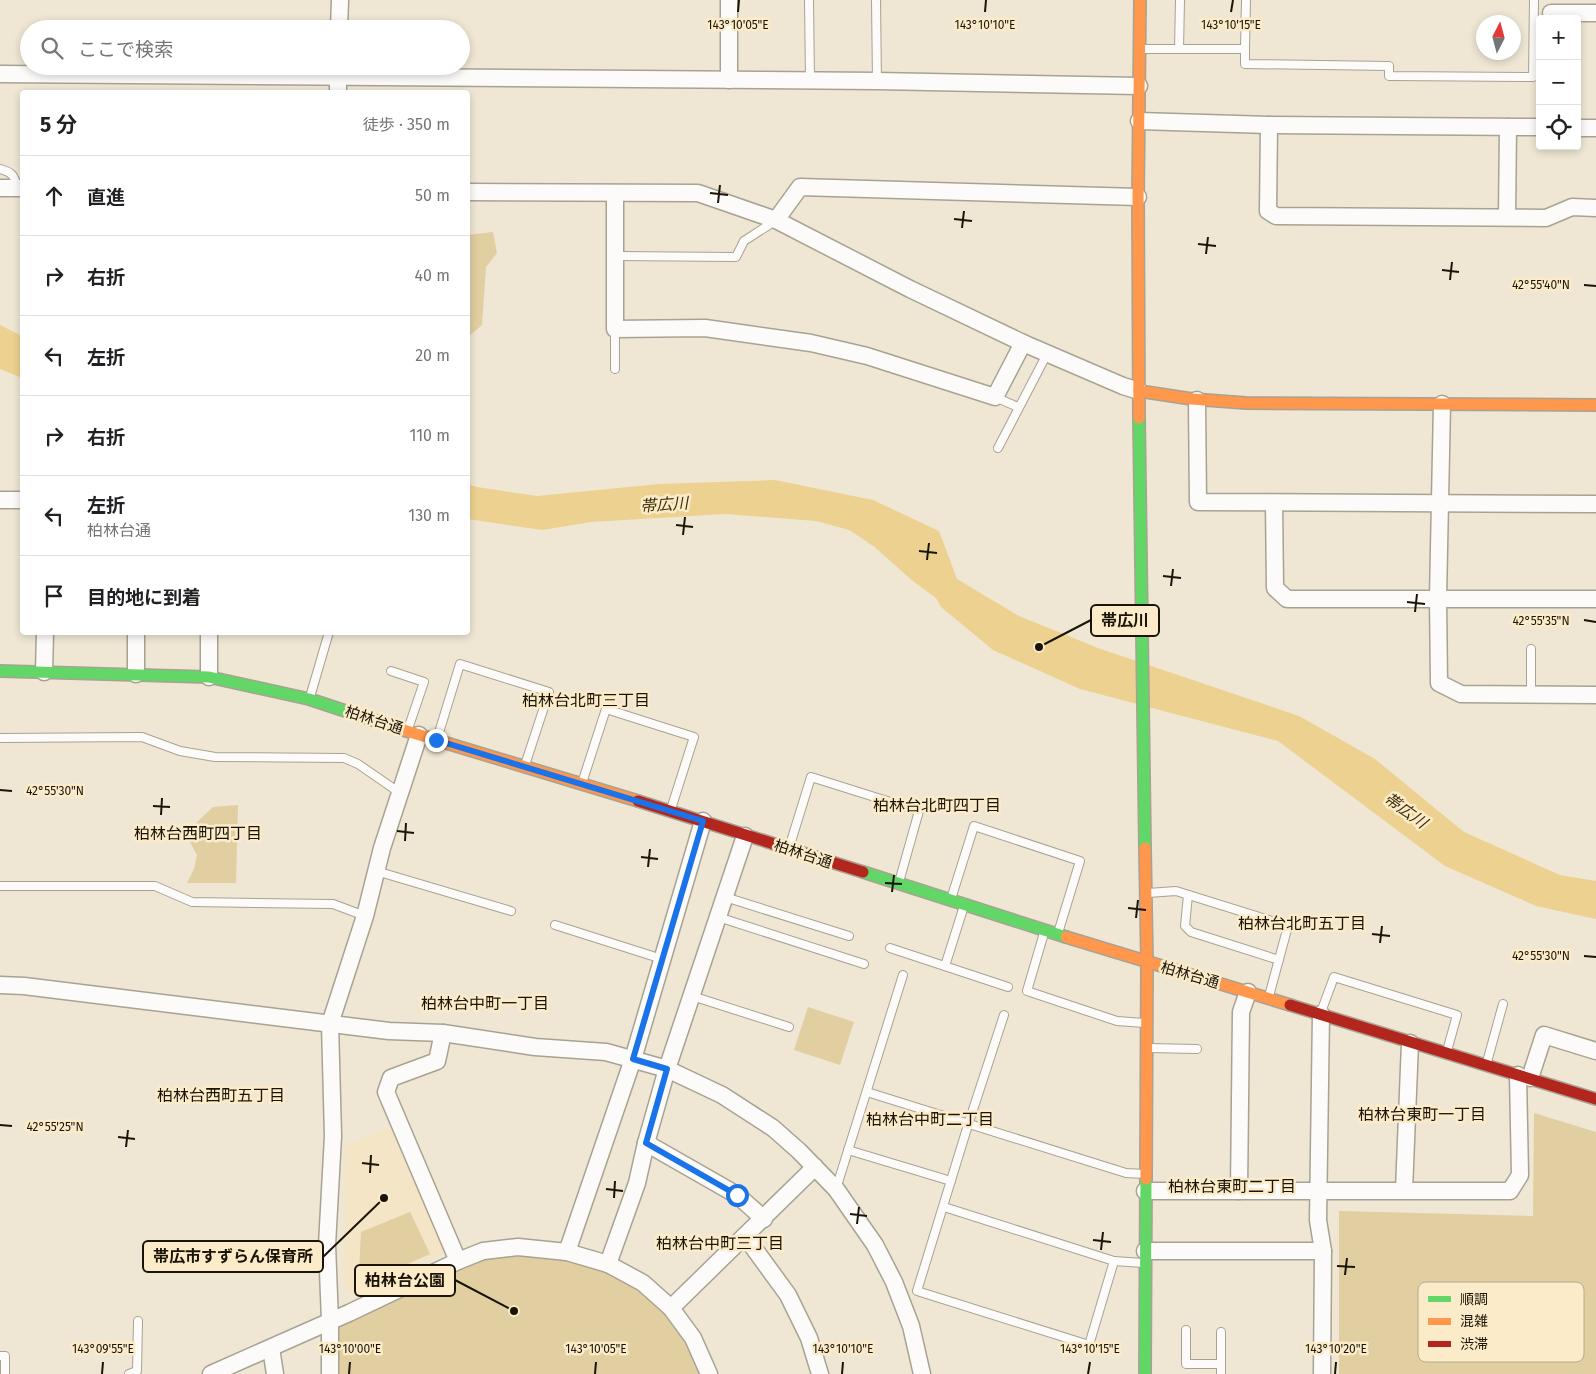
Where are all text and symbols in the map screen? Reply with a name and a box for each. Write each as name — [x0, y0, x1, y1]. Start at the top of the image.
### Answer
north arrow — [1476, 15, 1521, 60]
map controls — [1536, 15, 1581, 150]
button: + — [1536, 15, 1581, 60]
text: 143°10'05"E — [707, 18, 769, 32]
text: 143°10'10"E — [954, 18, 1016, 32]
text: 143°10'15"E — [1201, 18, 1261, 32]
search box — [20, 20, 470, 75]
icon: search — [38, 34, 66, 62]
text: ここで検索 — [78, 38, 173, 61]
button: − — [1536, 60, 1581, 105]
button: locate — [1536, 105, 1581, 150]
text: 5 分 — [40, 112, 77, 138]
text: 徒歩 · 350 m — [363, 115, 450, 134]
icon: ahead — [40, 182, 68, 210]
text: 直進 — [87, 186, 125, 209]
text: 50 m — [415, 186, 450, 205]
icon: right — [40, 262, 68, 290]
text: 右折 — [87, 266, 125, 289]
text: 40 m — [415, 266, 450, 285]
text: 42°55'40"N — [1512, 278, 1570, 292]
icon: left — [40, 342, 68, 370]
text: 左折 — [87, 346, 125, 369]
text: 20 m — [415, 346, 450, 365]
icon: right — [40, 422, 68, 450]
text: 右折 — [87, 426, 125, 449]
text: 110 m — [409, 426, 450, 445]
water label: 帯広川 — [639, 493, 691, 516]
text: 左折 — [87, 494, 125, 517]
icon: left — [40, 502, 68, 530]
text: 130 m — [408, 506, 450, 525]
text: 柏林台通 — [87, 521, 151, 540]
icon: arrive — [40, 582, 68, 610]
text: 目的地に到着 — [87, 586, 201, 609]
callout: 帯広川 — [1091, 605, 1159, 636]
text: 帯広川 — [1101, 611, 1149, 630]
text: 42°55'35"N — [1512, 614, 1570, 628]
district label: 柏林台北町三丁目 — [522, 691, 650, 710]
street label: 柏林台通 — [343, 702, 405, 738]
route end — [425, 729, 448, 752]
text: 42°55'30"N — [26, 784, 84, 798]
water label: 帯広川 — [1381, 789, 1432, 833]
district label: 柏林台北町四丁目 — [873, 796, 1001, 815]
district label: 柏林台西町四丁目 — [134, 824, 262, 843]
street label: 柏林台通 — [772, 836, 834, 872]
district label: 柏林台北町五丁目 — [1238, 914, 1366, 933]
text: 42°55'30"N — [1512, 949, 1570, 963]
street label: 柏林台通 — [1159, 958, 1221, 992]
district label: 柏林台中町一丁目 — [421, 994, 549, 1013]
district label: 柏林台西町五丁目 — [157, 1086, 285, 1105]
district label: 柏林台東町一丁目 — [1358, 1105, 1486, 1124]
district label: 柏林台中町二丁目 — [866, 1110, 994, 1129]
text: 42°55'25"N — [26, 1120, 84, 1134]
district label: 柏林台東町二丁目 — [1168, 1177, 1296, 1196]
route start — [726, 1184, 749, 1207]
district label: 柏林台中町三丁目 — [656, 1234, 784, 1253]
callout: 帯広市すずらん保育所 — [143, 1241, 323, 1272]
text: 帯広市すずらん保育所 — [153, 1247, 313, 1266]
callout: 柏林台公園 — [355, 1265, 455, 1296]
text: 柏林台公園 — [365, 1271, 445, 1290]
legend — [1418, 1282, 1584, 1362]
text: 順調 — [1460, 1291, 1488, 1308]
text: 混雑 — [1460, 1313, 1488, 1330]
text: 渋滞 — [1460, 1336, 1488, 1353]
text: 143°09'55"E — [72, 1342, 134, 1356]
text: 143°10'00"E — [319, 1342, 381, 1356]
text: 143°10'05"E — [565, 1342, 627, 1356]
text: 143°10'10"E — [812, 1342, 874, 1356]
text: 143°10'15"E — [1060, 1342, 1120, 1356]
text: 143°10'20"E — [1305, 1342, 1367, 1356]

